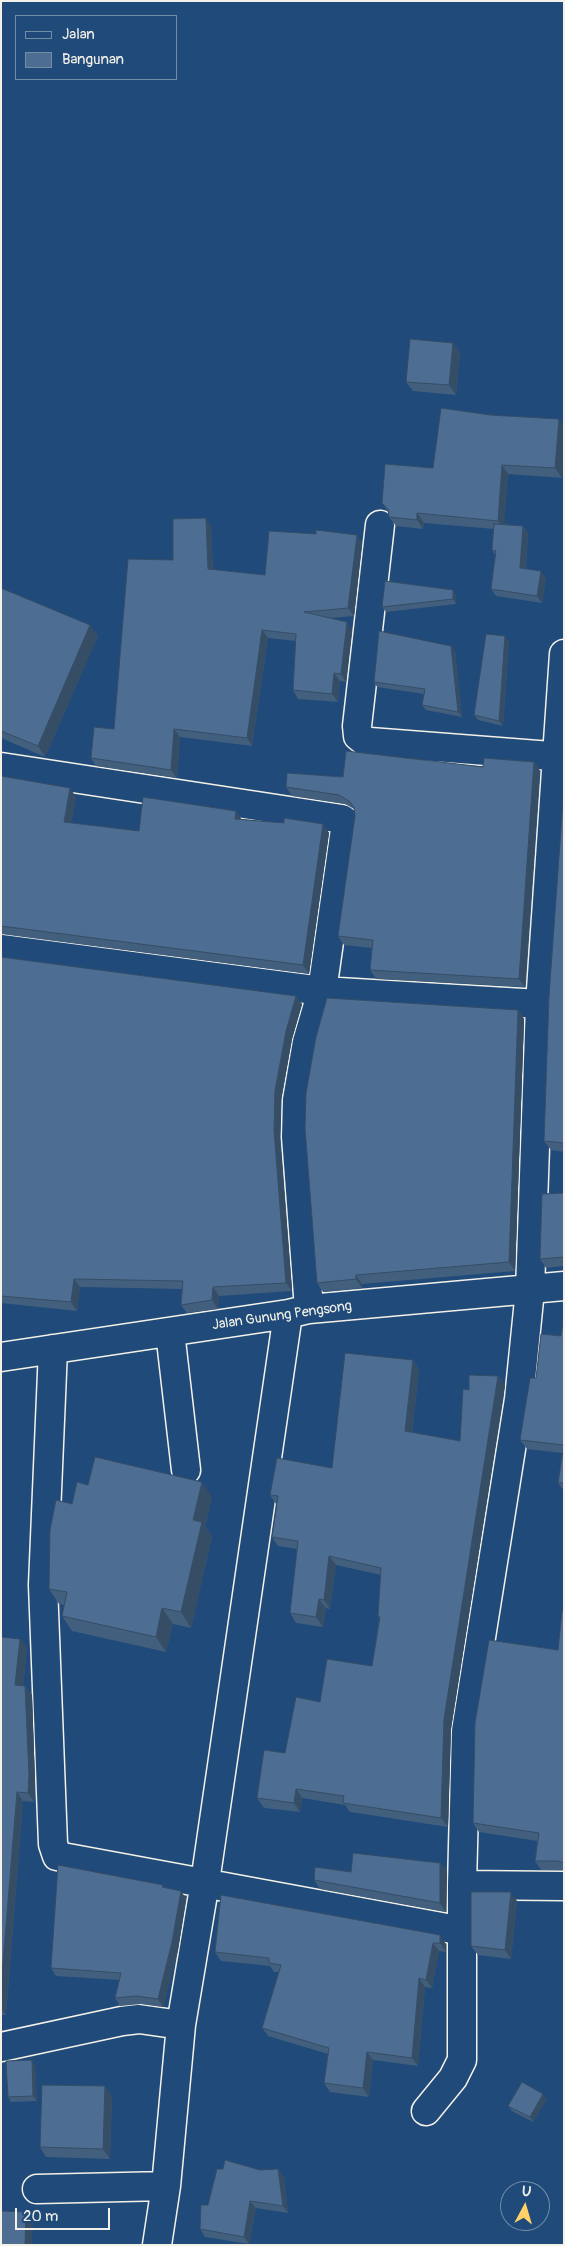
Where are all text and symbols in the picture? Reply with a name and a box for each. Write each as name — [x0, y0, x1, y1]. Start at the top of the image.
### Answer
legend — [15, 15, 178, 80]
text: Jalan — [62, 25, 95, 44]
text: Bangunan — [62, 50, 124, 69]
street label: Jalan Gunung Pengsong — [211, 1298, 353, 1334]
north arrow — [500, 2181, 550, 2231]
text: U — [521, 2183, 532, 2201]
scale bar — [18, 2198, 112, 2230]
text: 20 m — [23, 2207, 58, 2226]

